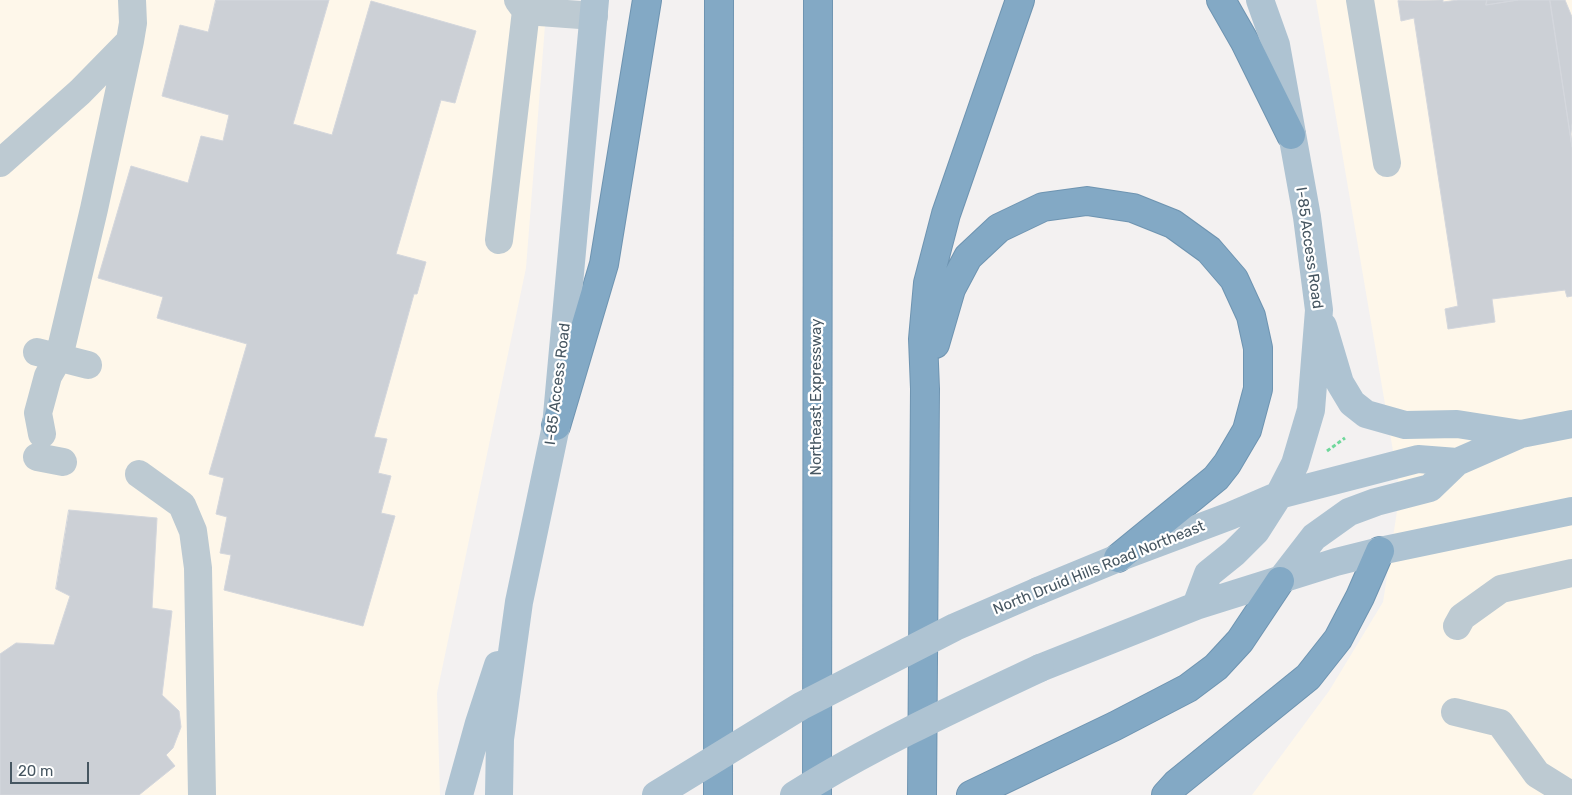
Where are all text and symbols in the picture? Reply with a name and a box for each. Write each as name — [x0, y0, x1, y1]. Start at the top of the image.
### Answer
street label: I-85 Access Road — [1292, 186, 1326, 310]
street label: Northeast Expressway — [808, 319, 826, 475]
street label: I-85 Access Road — [542, 322, 574, 446]
street label: North Druid Hills Road Northeast — [990, 517, 1208, 619]
scale bar — [12, 752, 91, 784]
text: 20 m — [18, 762, 53, 780]

